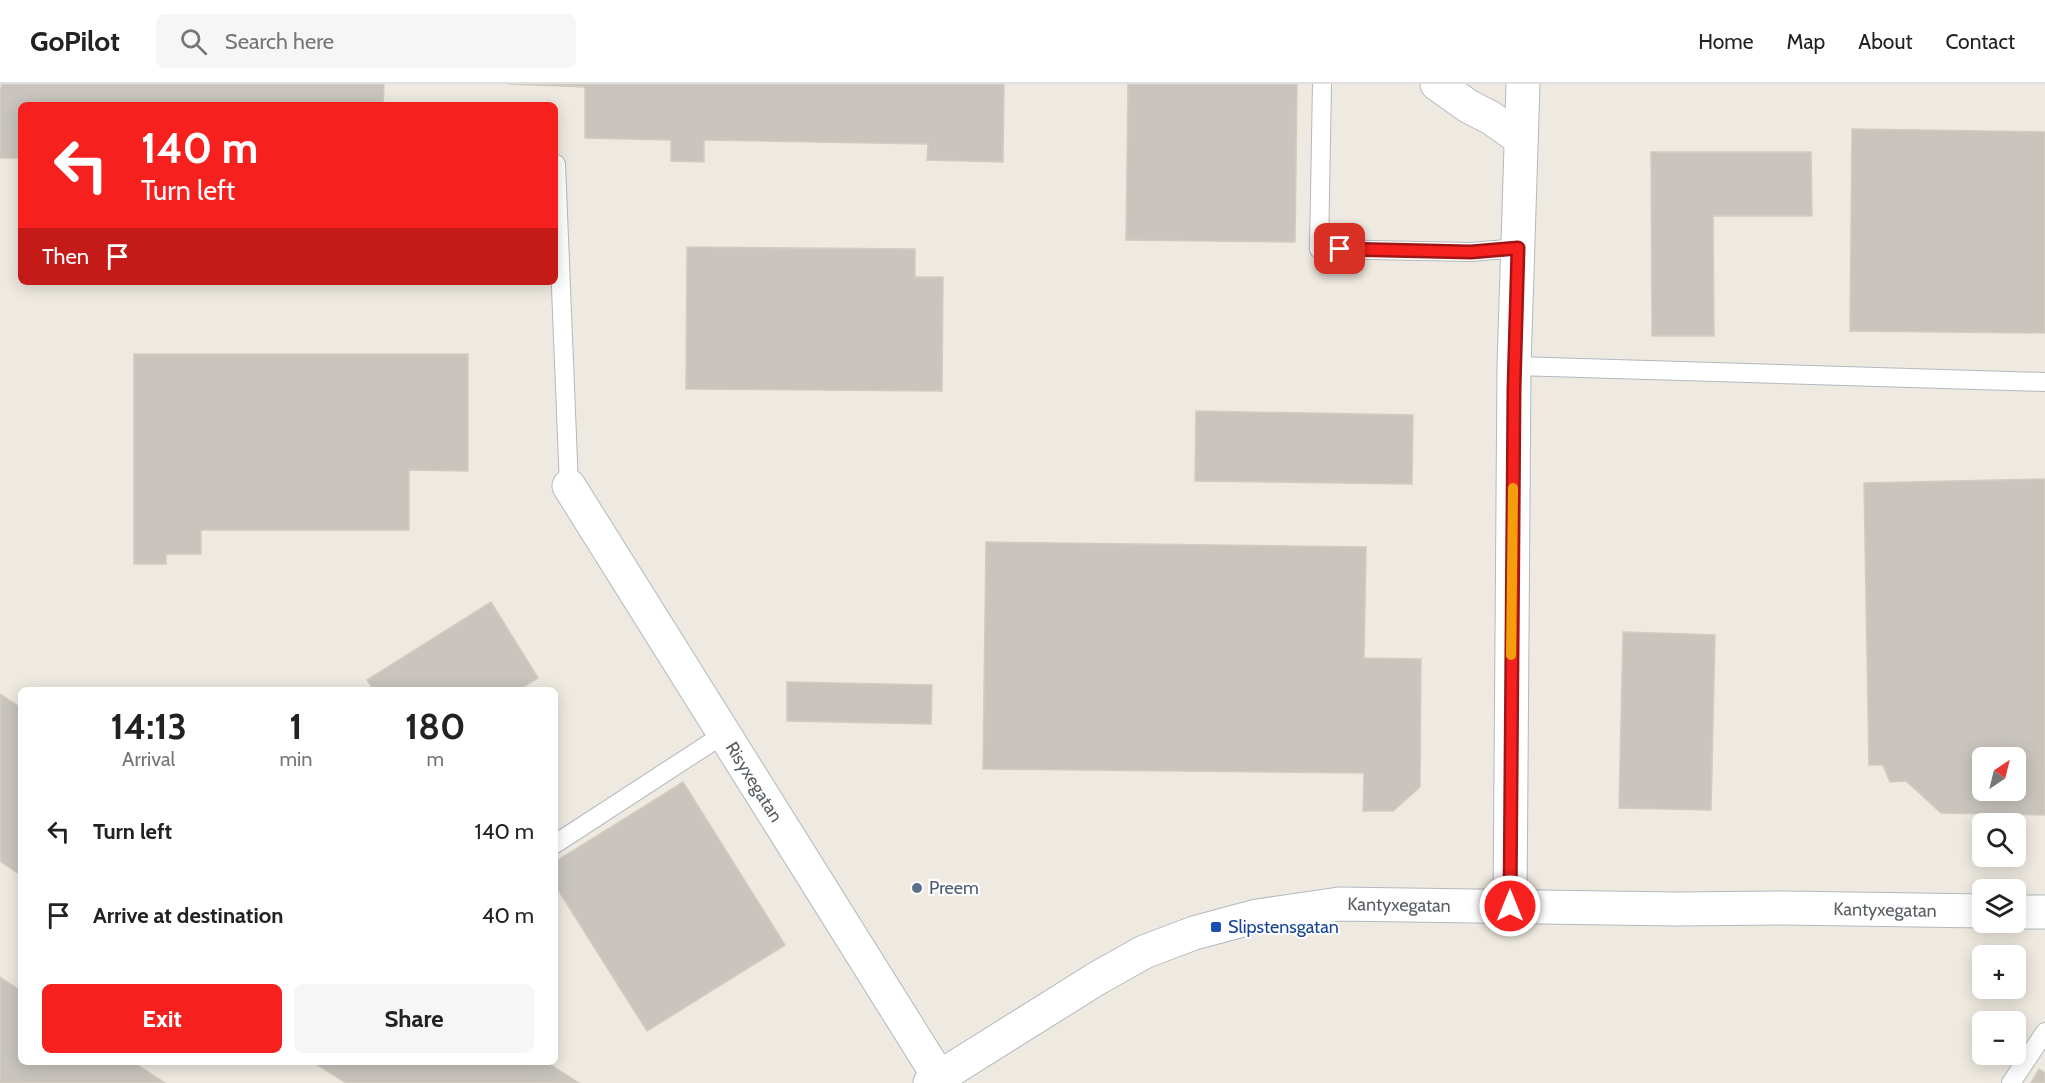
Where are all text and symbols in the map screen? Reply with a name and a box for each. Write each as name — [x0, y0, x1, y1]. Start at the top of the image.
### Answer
search box — [156, 14, 576, 68]
text: GoPilot — [30, 24, 120, 58]
icon: search — [177, 25, 210, 58]
text: Search here — [225, 28, 334, 55]
text: Home — [1698, 29, 1754, 54]
text: Map — [1787, 29, 1825, 54]
text: About — [1858, 29, 1912, 54]
text: Contact — [1945, 29, 2015, 54]
text: 140 m — [141, 122, 258, 174]
icon: left — [42, 126, 120, 204]
text: Turn left — [141, 174, 235, 207]
pin — [1314, 223, 1365, 274]
icon: arrive — [1323, 232, 1356, 265]
icon: arrive — [101, 240, 134, 273]
text: Then — [42, 243, 89, 270]
text: 14:13 — [111, 704, 187, 748]
text: 1 — [289, 704, 303, 748]
text: 180 — [405, 704, 465, 748]
street label: Risyxegatan — [721, 738, 787, 826]
text: Arrival — [122, 747, 175, 771]
text: min — [279, 747, 312, 771]
text: m — [426, 747, 444, 771]
north arrow — [1972, 747, 2026, 801]
map controls — [1972, 747, 2026, 1065]
button: search — [1972, 813, 2026, 867]
icon: left — [42, 815, 75, 848]
text: Turn left — [93, 818, 172, 845]
text: 140 m — [475, 818, 534, 845]
position arrow — [1478, 874, 1542, 938]
place label: Preem — [929, 877, 979, 899]
button: layers — [1972, 879, 2026, 933]
marker: Preem — [910, 881, 924, 895]
street label: Kantyxegatan — [1347, 893, 1451, 917]
street label: Kantyxegatan — [1833, 898, 1937, 922]
icon: arrive — [42, 899, 75, 932]
text: Arrive at destination — [93, 902, 283, 929]
text: 40 m — [482, 902, 534, 929]
place label: Slipstensgatan — [1228, 916, 1339, 938]
marker: Slipstensgatan — [1209, 920, 1223, 934]
button: + — [1972, 945, 2026, 999]
button: Exit — [42, 984, 282, 1053]
button: Share — [294, 984, 534, 1053]
button: − — [1972, 1011, 2026, 1065]

